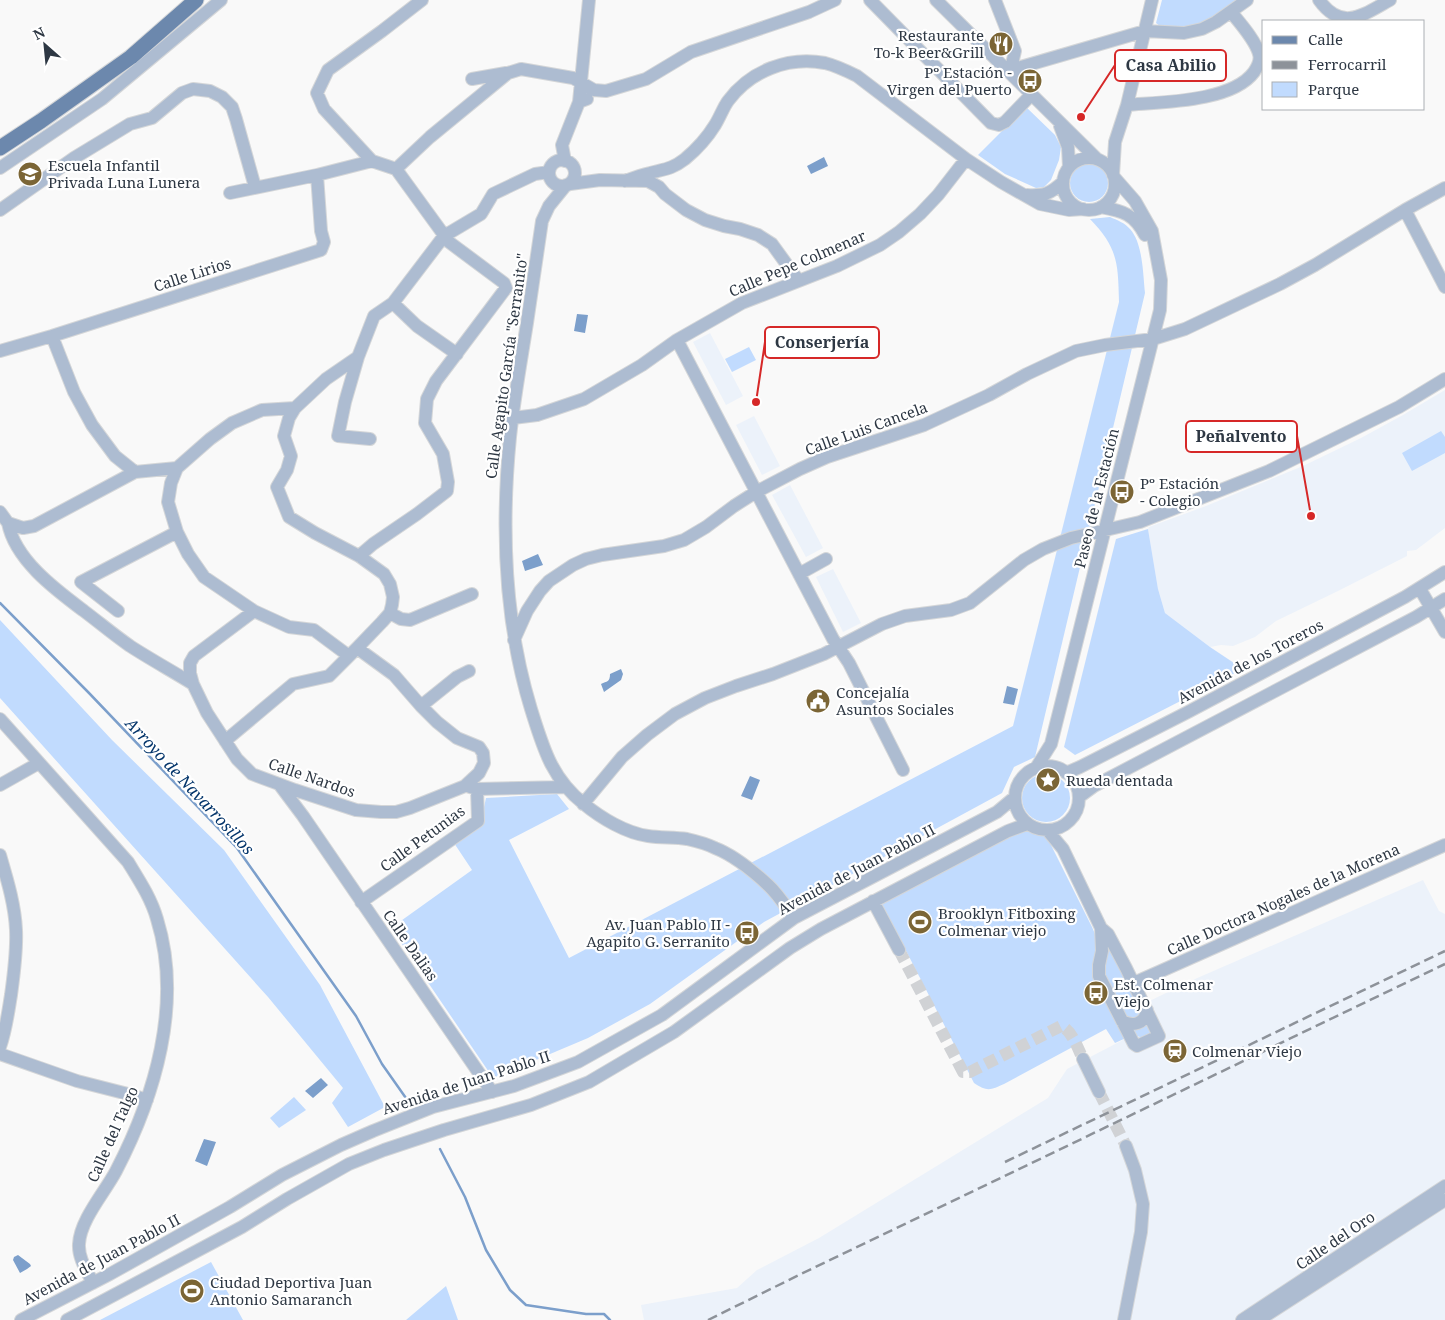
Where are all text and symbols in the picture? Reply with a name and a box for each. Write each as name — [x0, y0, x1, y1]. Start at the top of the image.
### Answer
north arrow — [20, 20, 70, 70]
legend — [1262, 20, 1425, 110]
text: N — [30, 22, 48, 44]
place label: Restaurante To-k Beer&Grill — [874, 25, 984, 62]
text: Calle — [1308, 29, 1343, 49]
restaurant icon: Restaurante To-k Beer&Grill — [988, 31, 1014, 57]
callout: Casa Abilio — [1115, 50, 1226, 81]
text: Casa Abilio — [1126, 54, 1217, 76]
text: Ferrocarril — [1308, 54, 1387, 74]
place label: Pº Estación - Virgen del Puerto — [887, 62, 1012, 99]
bus stop icon: Pº Estación - Virgen del Puerto — [1017, 68, 1043, 94]
text: Parque — [1308, 79, 1359, 99]
place label: Escuela Infantil Privada Luna Lunera — [48, 155, 200, 192]
school or university icon: Escuela Infantil Privada Luna Lunera — [17, 161, 43, 187]
street label: Calle Pepe Colmenar — [725, 225, 869, 301]
street label: Calle Lirios — [151, 252, 234, 296]
street label: Calle Agapito García "Serranito" — [480, 252, 532, 480]
callout: Conserjería — [765, 327, 879, 358]
text: Conserjería — [775, 331, 870, 353]
street label: Calle Luis Cancela — [802, 397, 930, 459]
callout: Peñalvento — [1186, 421, 1297, 452]
text: Peñalvento — [1195, 425, 1287, 447]
street label: Paseo de la Estación — [1069, 426, 1123, 570]
place label: Pº Estación - Colegio — [1140, 473, 1220, 510]
bus stop icon: Pº Estación - Colegio — [1109, 479, 1135, 505]
street label: Avenida de los Toreros — [1174, 614, 1327, 708]
place label: Concejalía Asuntos Sociales — [836, 682, 954, 719]
public building icon: Concejalía Asuntos Sociales — [805, 688, 831, 714]
water label: Arroyo de Navarrosillos — [120, 712, 259, 859]
street label: Calle Nardos — [266, 753, 358, 801]
place icon: Rueda dentada — [1035, 767, 1061, 793]
place label: Rueda dentada — [1066, 770, 1173, 790]
street label: Calle Petunias — [375, 800, 469, 876]
street label: Avenida de Juan Pablo II — [774, 819, 938, 919]
street label: Calle Doctora Nogales de la Morena — [1163, 838, 1403, 960]
place label: Brooklyn Fitboxing Colmenar viejo — [938, 903, 1076, 940]
street label: Calle Dalias — [379, 905, 443, 985]
sports icon: Brooklyn Fitboxing Colmenar viejo — [907, 909, 933, 935]
place label: Av. Juan Pablo II - Agapito G. Serranito — [586, 914, 730, 951]
bus stop icon: Av. Juan Pablo II - Agapito G. Serranito — [734, 920, 760, 946]
place label: Est. Colmenar Viejo — [1114, 974, 1213, 1011]
bus stop icon: Est. Colmenar Viejo — [1083, 980, 1109, 1006]
station icon: Colmenar Viejo — [1162, 1038, 1188, 1064]
place label: Colmenar Viejo — [1192, 1041, 1302, 1061]
street label: Avenida de Juan Pablo II — [380, 1045, 552, 1119]
street label: Calle del Talgo — [82, 1083, 142, 1185]
street label: Calle del Oro — [1291, 1206, 1379, 1274]
street label: Avenida de Juan Pablo II — [19, 1209, 183, 1309]
place label: Ciudad Deportiva Juan Antonio Samaranch — [210, 1272, 373, 1309]
sports icon: Ciudad Deportiva Juan Antonio Samaranch — [179, 1278, 205, 1304]

